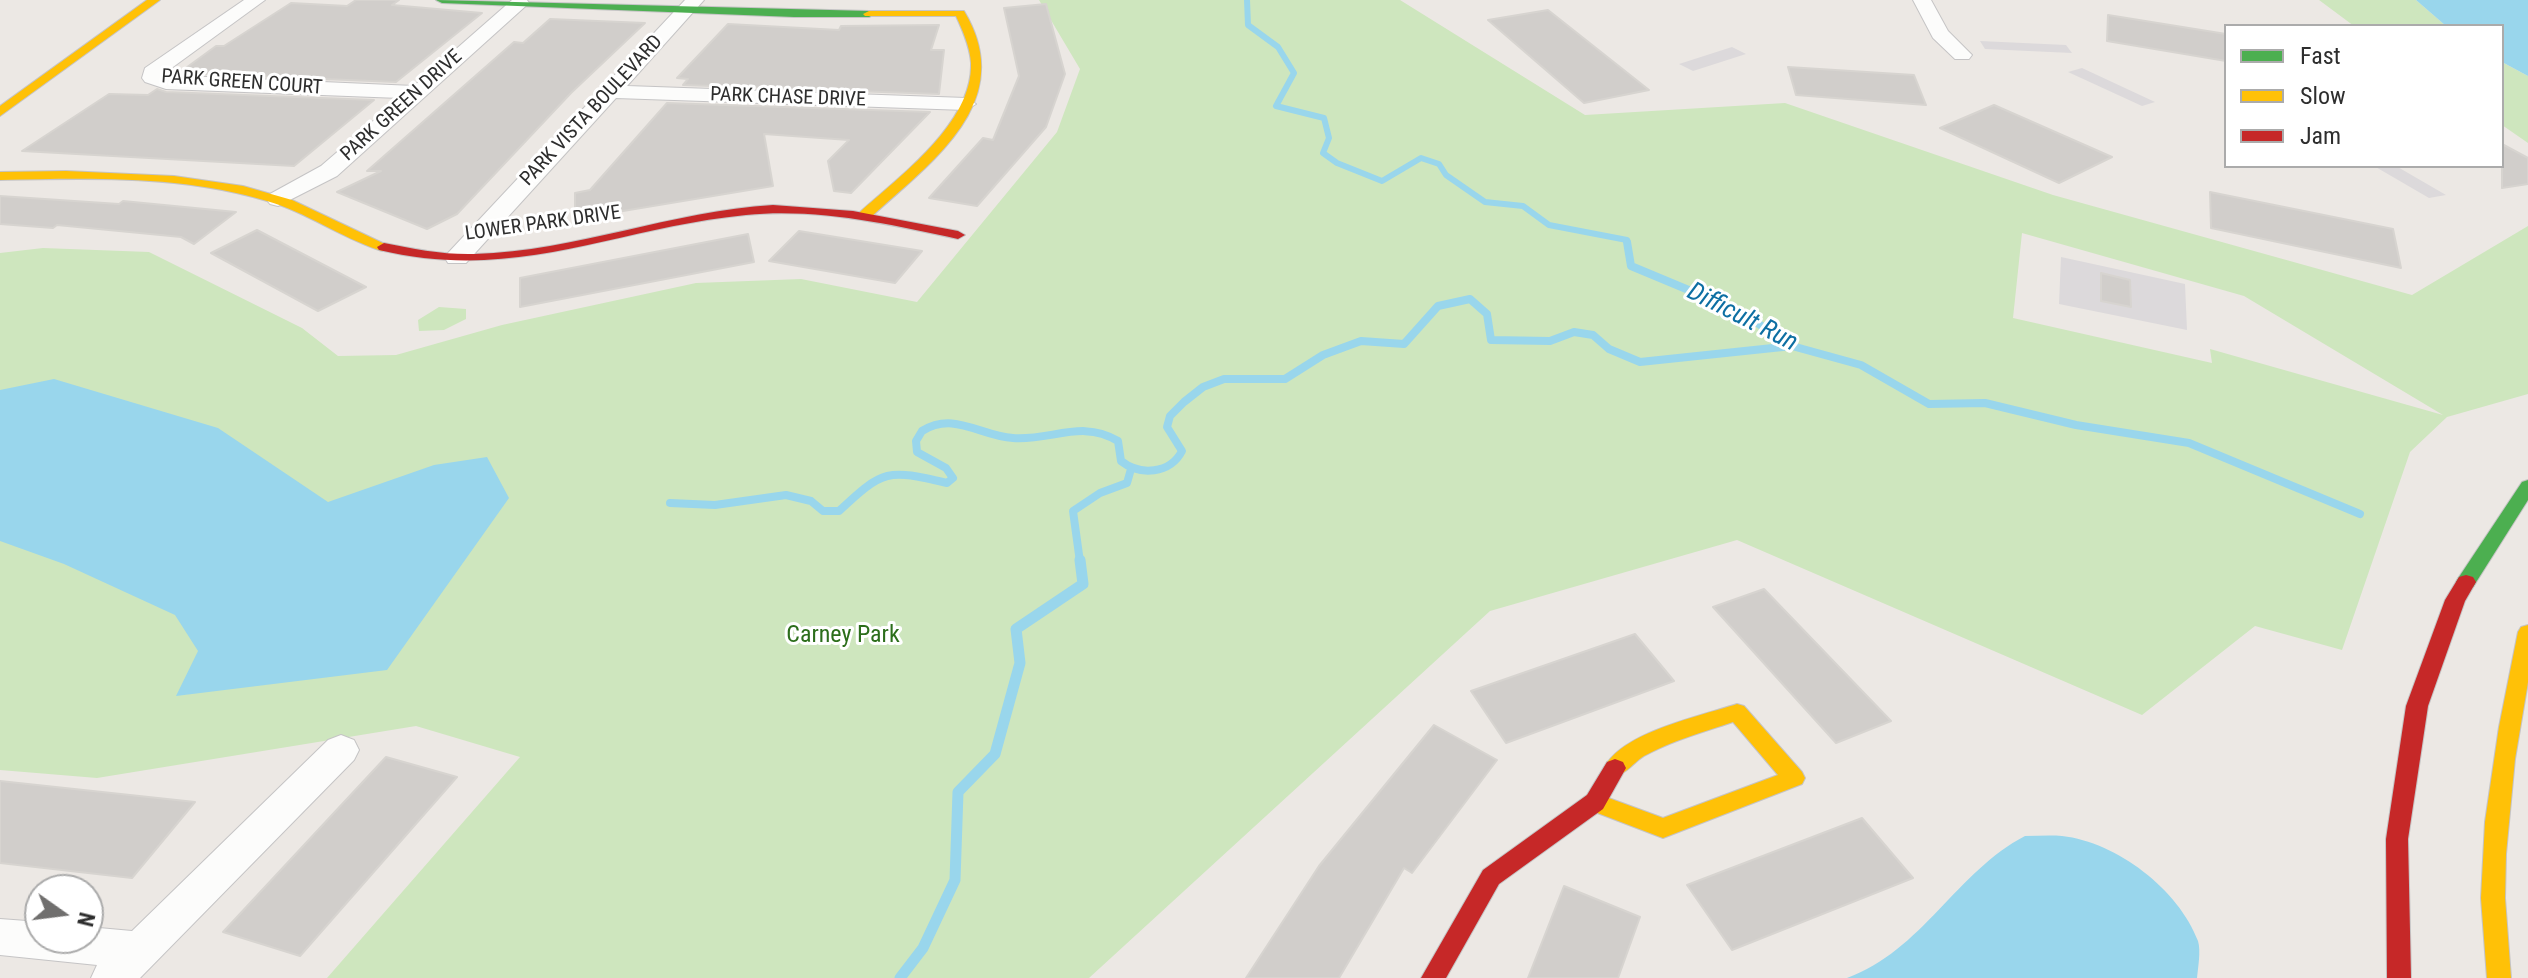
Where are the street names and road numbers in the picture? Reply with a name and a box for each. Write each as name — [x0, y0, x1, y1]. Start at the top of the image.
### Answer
street label: PARK VISTA BOULEVARD — [516, 31, 668, 191]
street label: PARK GREEN DRIVE — [336, 45, 468, 167]
street label: PARK GREEN COURT — [161, 65, 323, 101]
street label: PARK CHASE DRIVE — [710, 83, 866, 113]
street label: LOWER PARK DRIVE — [464, 201, 622, 247]

